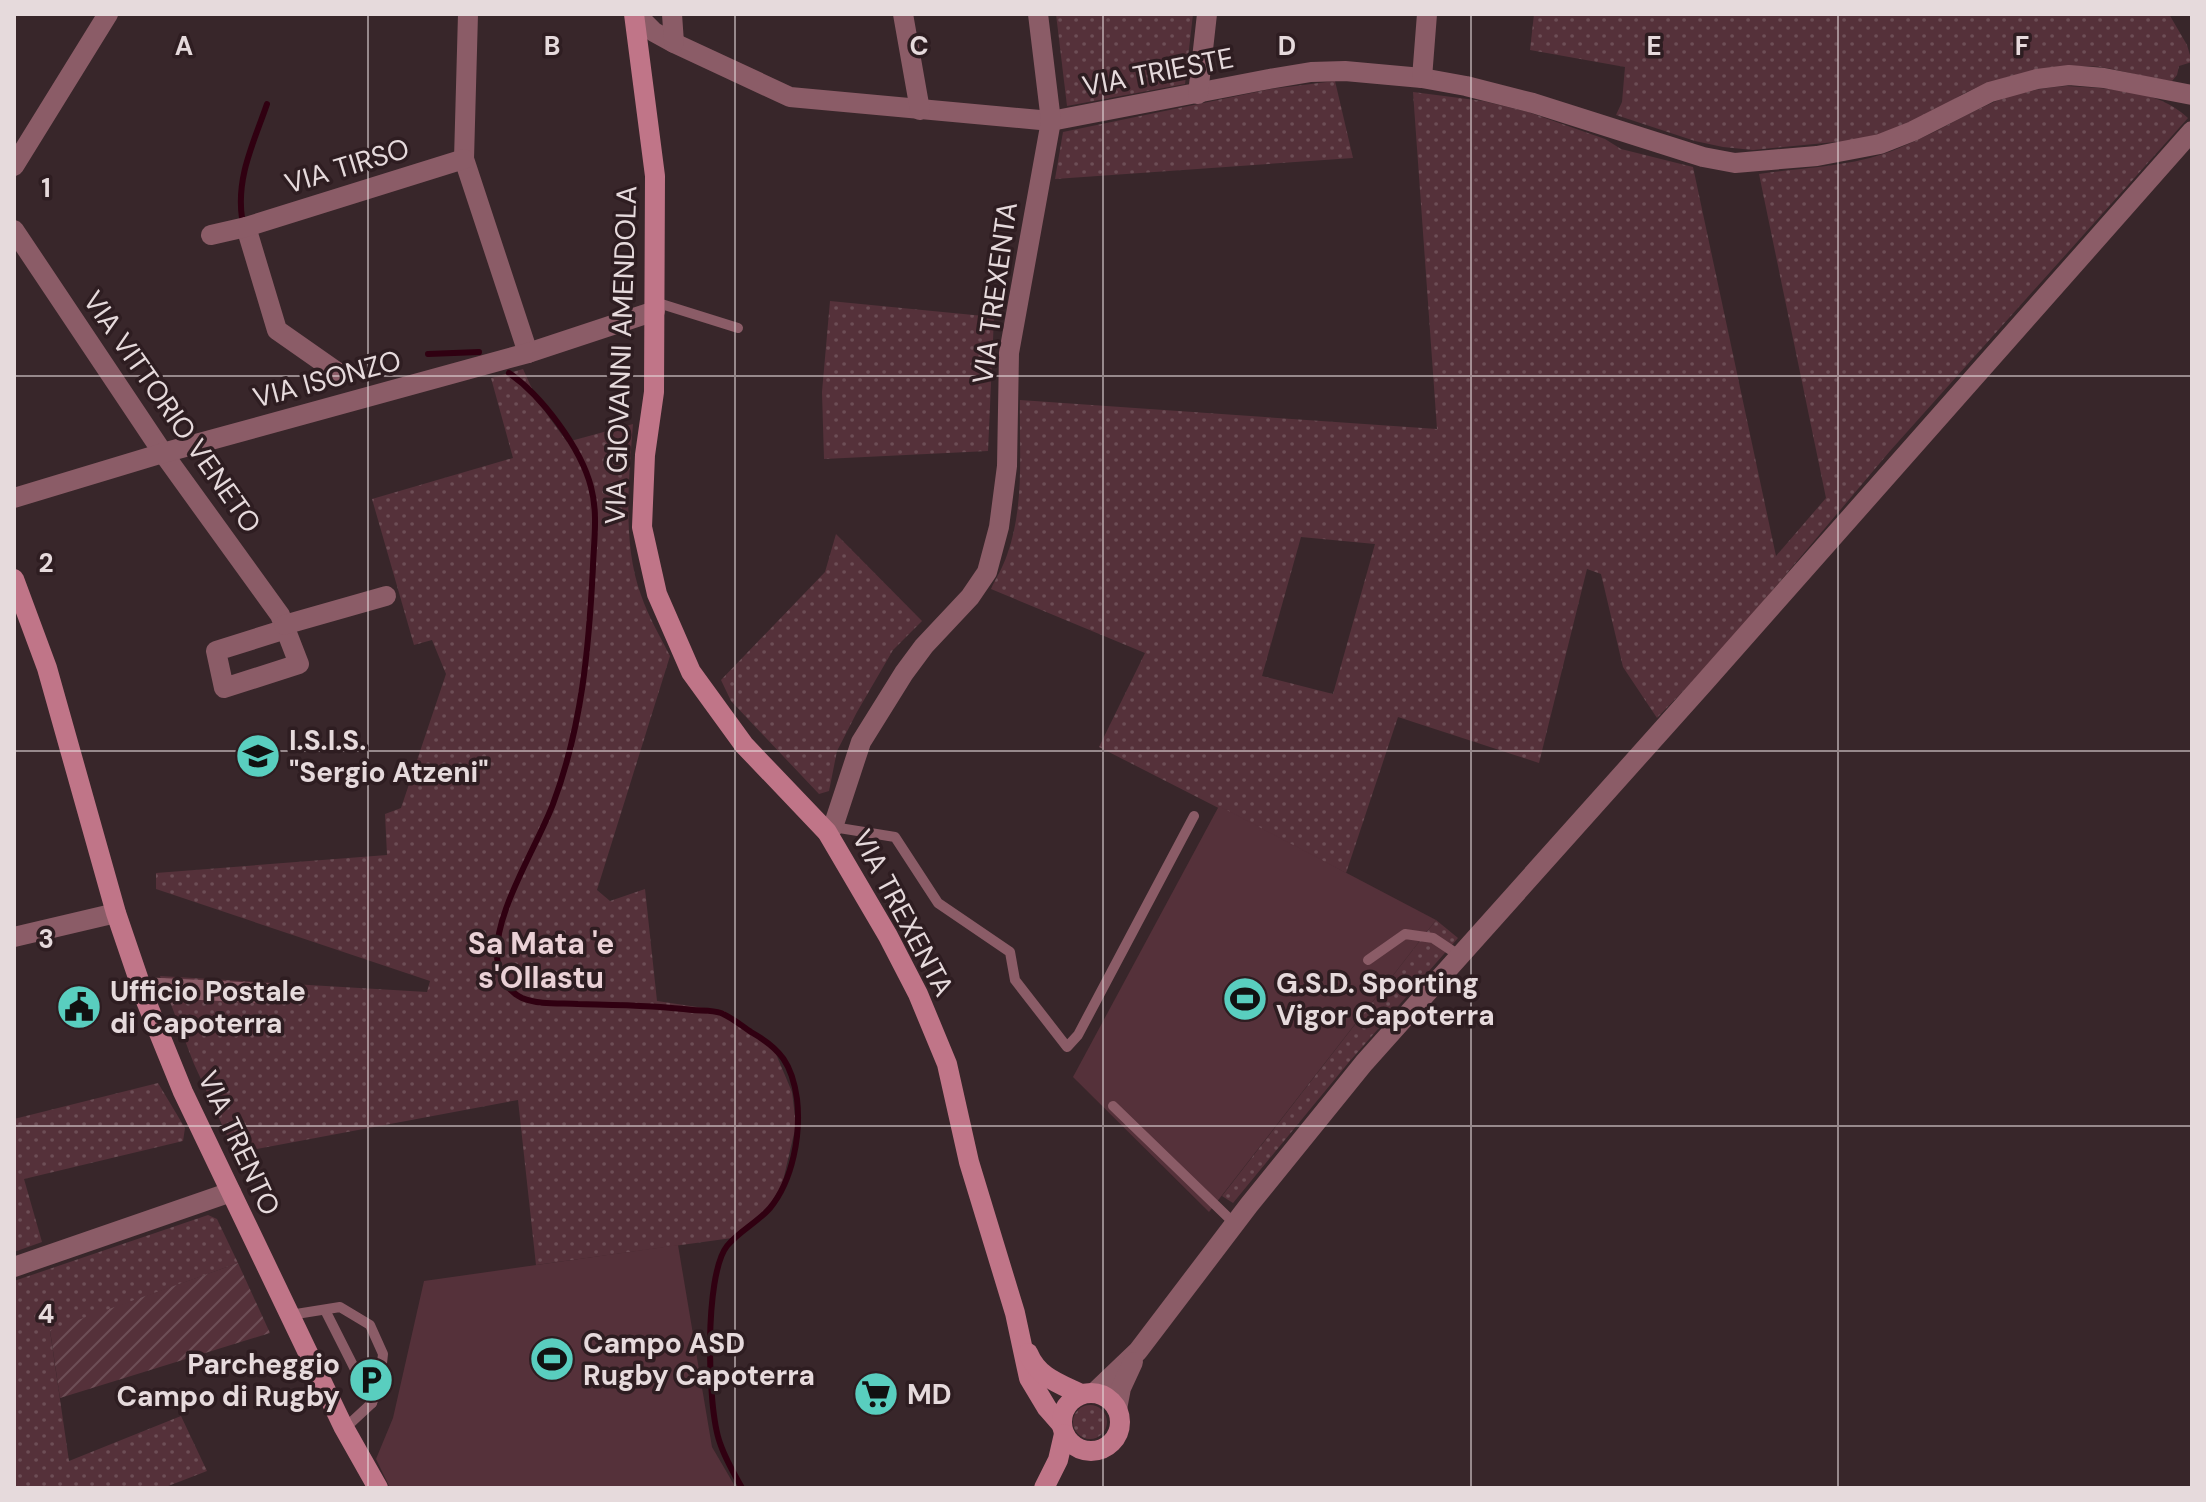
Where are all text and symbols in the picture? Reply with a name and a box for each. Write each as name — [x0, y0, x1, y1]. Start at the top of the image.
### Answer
text: A — [175, 29, 193, 63]
text: B — [544, 29, 560, 63]
text: C — [909, 29, 929, 63]
text: D — [1278, 29, 1296, 63]
text: E — [1646, 29, 1662, 63]
text: F — [2015, 29, 2029, 63]
street label: VIA TRIESTE — [1079, 39, 1237, 105]
street label: VIA TIRSO — [280, 130, 414, 202]
text: 1 — [41, 171, 51, 205]
street label: VIA GIOVANNI AMENDOLA — [597, 185, 645, 525]
street label: VIA TREXENTA — [964, 200, 1026, 386]
street label: VIA VITTORIO VENETO — [75, 284, 269, 540]
street label: VIA ISONZO — [249, 342, 405, 416]
text: 2 — [38, 546, 54, 580]
place label: I.S.I.S. "Sergio Atzeni" — [289, 722, 489, 791]
school or university icon: I.S.I.S. "Sergio Atzeni" — [234, 732, 282, 780]
street label: VIA TREXENTA — [844, 823, 962, 1003]
text: 3 — [38, 922, 54, 956]
district label: Sa Mata 'e s'Ollastu — [468, 924, 614, 997]
place label: G.S.D. Sporting Vigor Capoterra — [1276, 965, 1495, 1034]
place label: Ufficio Postale di Capoterra — [110, 973, 306, 1042]
sports icon: G.S.D. Sporting Vigor Capoterra — [1221, 975, 1269, 1023]
public building icon: Ufficio Postale di Capoterra — [55, 983, 103, 1031]
street label: VIA TRENTO — [189, 1065, 289, 1221]
text: 4 — [38, 1297, 54, 1331]
place label: Campo ASD Rugby Capoterra — [583, 1325, 815, 1394]
sports icon: Campo ASD Rugby Capoterra — [528, 1335, 576, 1383]
place label: Parcheggio Campo di Rugby — [116, 1346, 340, 1415]
parking icon: Parcheggio Campo di Rugby — [347, 1356, 395, 1404]
supermarket icon: MD — [852, 1370, 900, 1418]
place label: MD — [907, 1376, 952, 1413]

